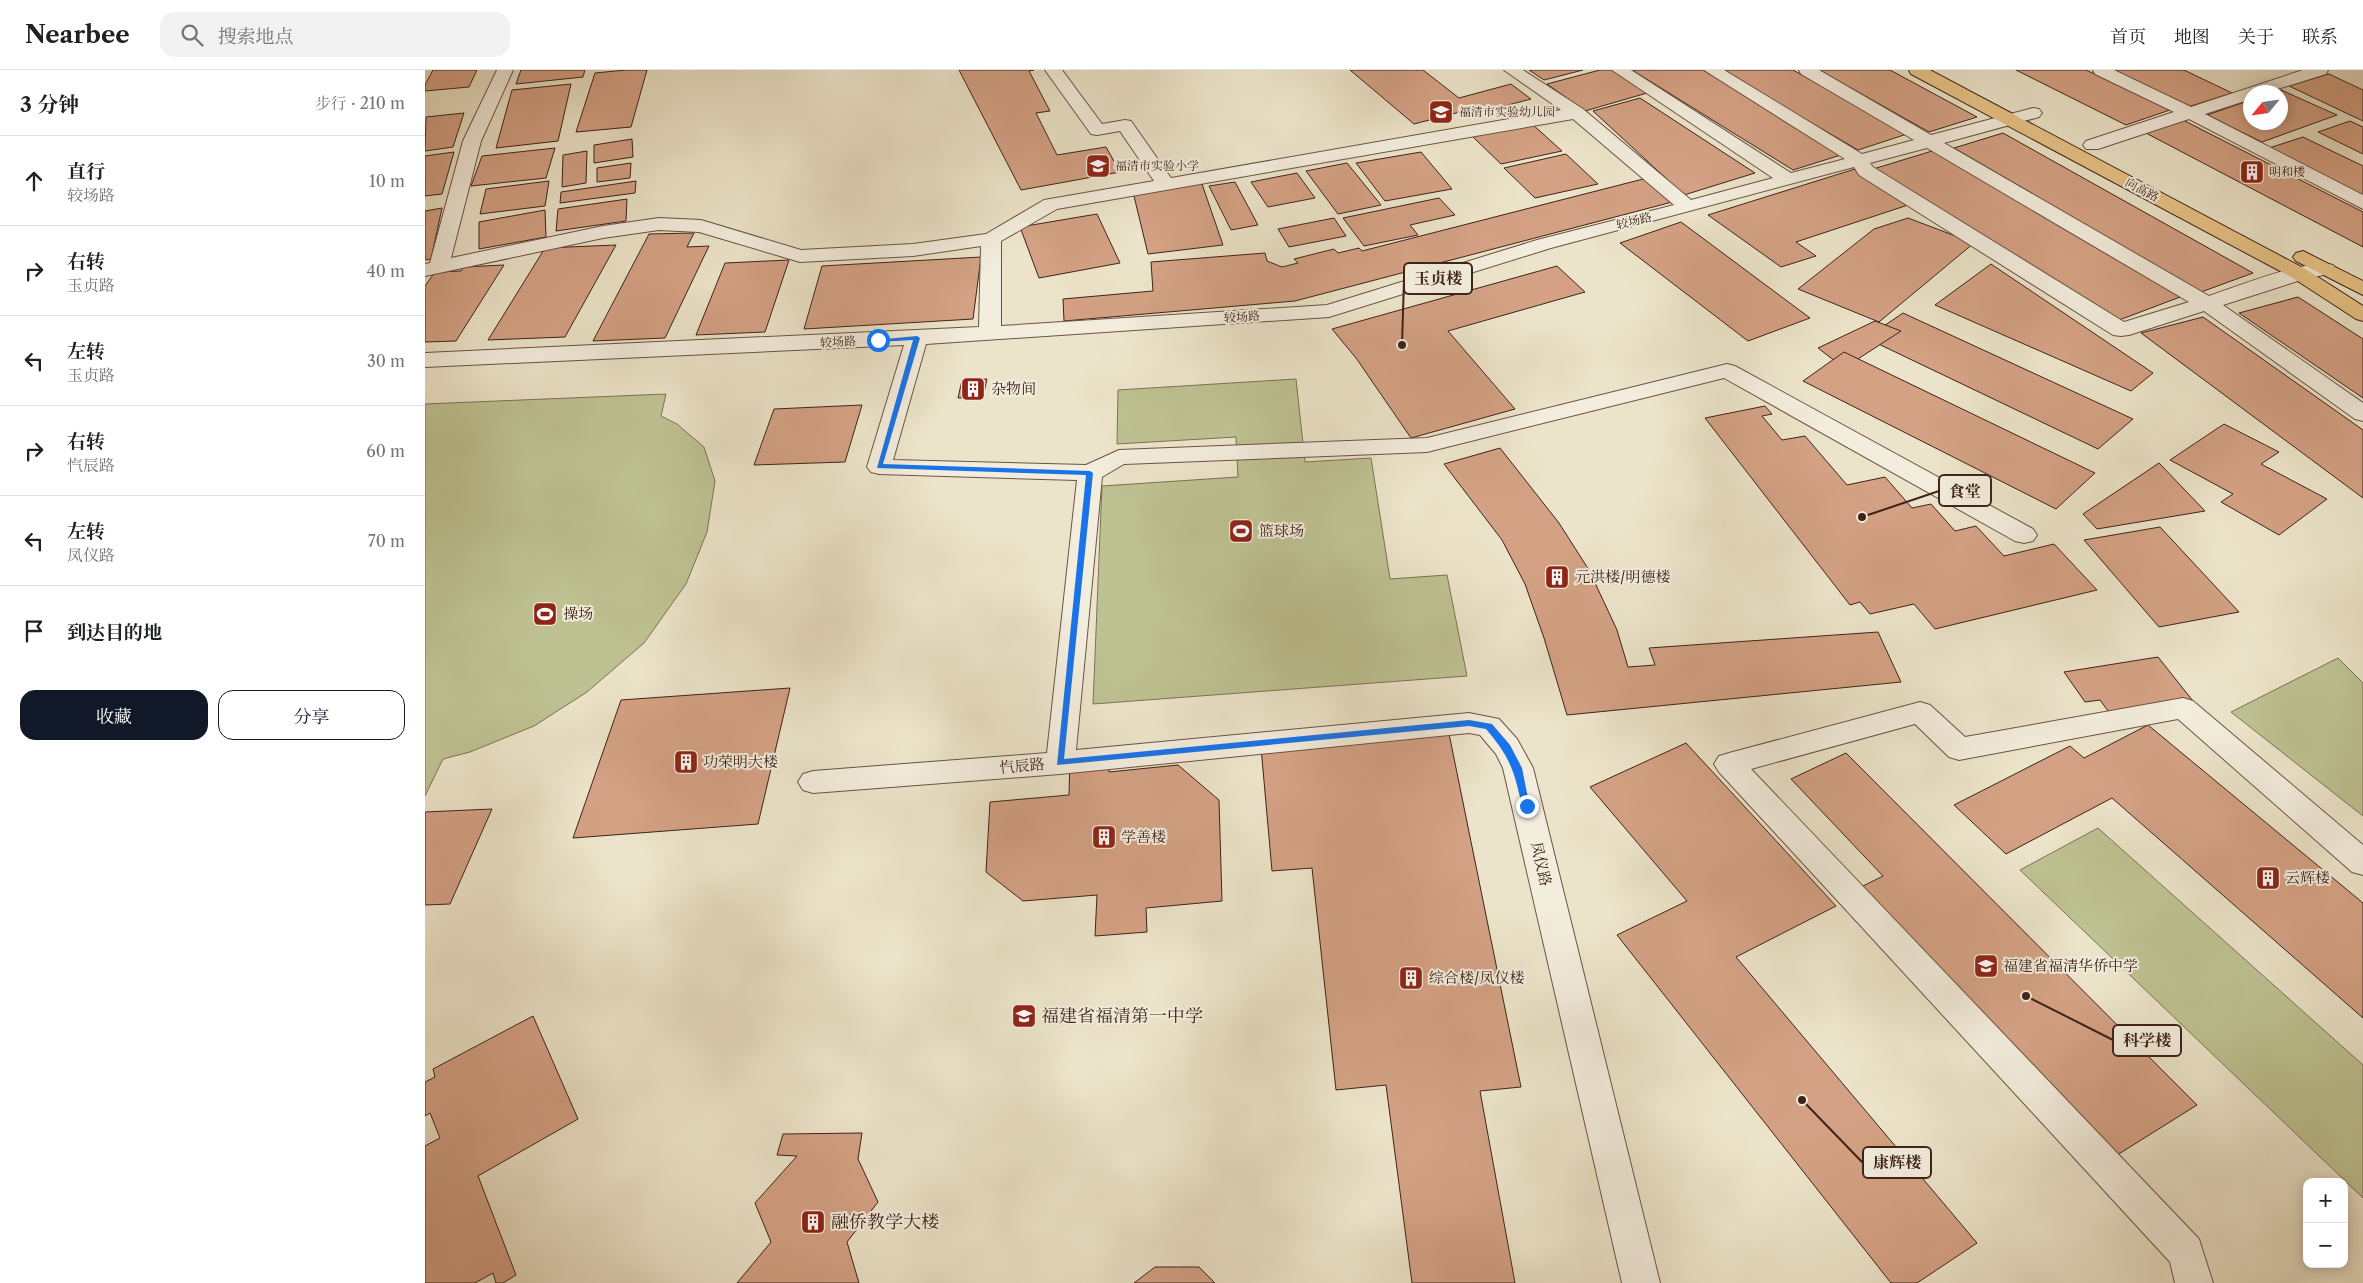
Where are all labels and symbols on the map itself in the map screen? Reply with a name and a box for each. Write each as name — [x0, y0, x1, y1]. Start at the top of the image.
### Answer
north arrow — [2243, 85, 2288, 130]
school or university icon: 福清市实验幼儿园 — [1428, 99, 1454, 125]
place label: 福清市实验幼儿园 — [1459, 104, 1555, 119]
school or university icon: 福清市实验小学 — [1085, 153, 1111, 179]
place label: 福清市实验小学 — [1115, 158, 1199, 173]
building icon: 明和楼 — [2239, 159, 2265, 185]
place label: 明和楼 — [2269, 164, 2305, 179]
street label: 向高路 — [2123, 174, 2162, 205]
street label: 较场路 — [1615, 209, 1653, 232]
callout: 玉贞楼 — [1404, 263, 1472, 294]
text: 玉贞楼 — [1414, 268, 1462, 288]
street label: 较场路 — [1223, 308, 1260, 325]
route start — [867, 329, 890, 352]
street label: 较场路 — [820, 333, 856, 350]
building icon: 杂物间 — [960, 376, 986, 402]
place label: 杂物间 — [991, 379, 1036, 398]
callout: 食堂 — [1939, 475, 1991, 506]
text: 食堂 — [1949, 481, 1981, 501]
sports icon: 篮球场 — [1228, 518, 1254, 544]
place label: 篮球场 — [1259, 521, 1304, 540]
building icon: 元洪楼/明德楼 — [1544, 564, 1570, 590]
place label: 元洪楼/明德楼 — [1575, 567, 1670, 586]
sports icon: 操场 — [532, 601, 558, 627]
place label: 操场 — [563, 604, 593, 623]
building icon: 功荣明大楼 — [673, 749, 699, 775]
place label: 功荣明大楼 — [703, 752, 778, 771]
street label: 忾辰路 — [999, 754, 1045, 777]
route end — [1516, 795, 1539, 818]
building icon: 学善楼 — [1091, 824, 1117, 850]
place label: 学善楼 — [1121, 827, 1166, 846]
street label: 凤仪路 — [1527, 840, 1556, 888]
building icon: 云辉楼 — [2255, 865, 2281, 891]
place label: 云辉楼 — [2285, 868, 2330, 887]
school or university icon: 福建省福清华侨中学 — [1973, 953, 1999, 979]
place label: 福建省福清华侨中学 — [2003, 956, 2138, 975]
building icon: 综合楼/凤仪楼 — [1398, 965, 1424, 991]
place label: 综合楼/凤仪楼 — [1429, 968, 1524, 987]
school or university icon: 福建省福清第一中学 — [1011, 1003, 1037, 1029]
place label: 福建省福清第一中学 — [1041, 1005, 1203, 1027]
callout: 科学楼 — [2113, 1025, 2181, 1056]
text: 科学楼 — [2123, 1030, 2171, 1050]
callout: 康辉楼 — [1863, 1147, 1931, 1178]
text: 康辉楼 — [1873, 1152, 1921, 1172]
building icon: 融侨教学大楼 — [800, 1209, 826, 1235]
place label: 融侨教学大楼 — [831, 1211, 939, 1233]

